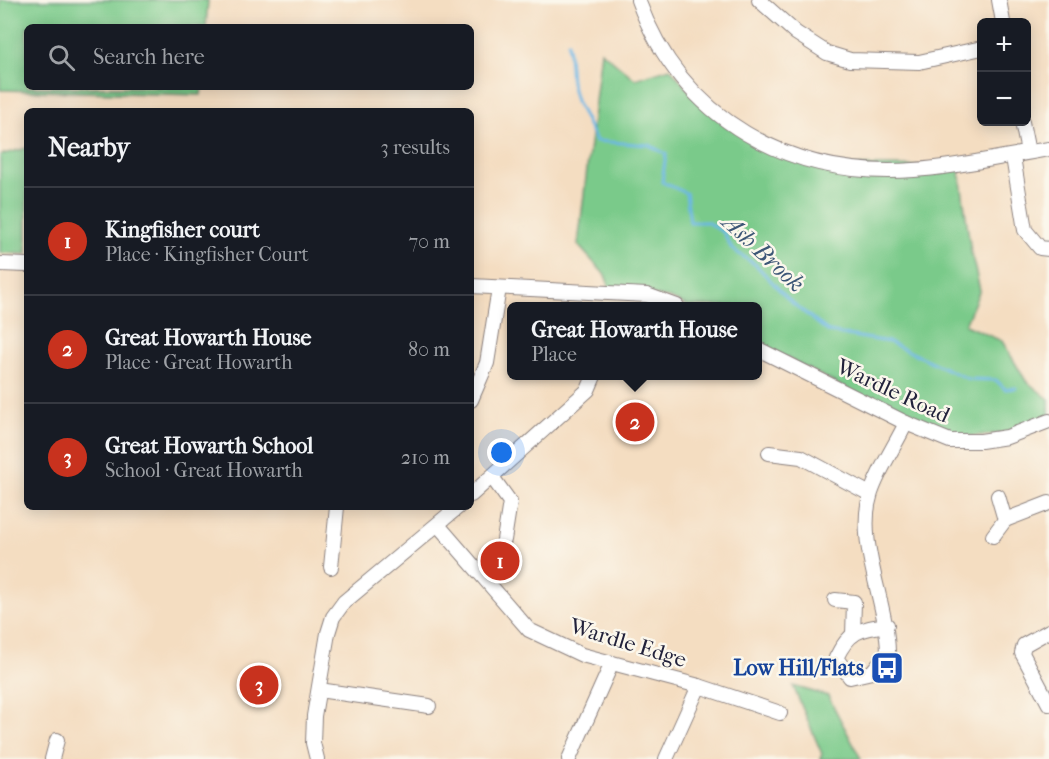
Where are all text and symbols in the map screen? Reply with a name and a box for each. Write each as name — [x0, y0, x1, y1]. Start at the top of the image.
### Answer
map controls — [977, 18, 1031, 126]
button: + — [977, 18, 1031, 72]
search box — [24, 24, 474, 90]
icon: search — [45, 41, 78, 74]
text: Search here — [93, 44, 205, 70]
button: − — [977, 72, 1031, 126]
text: Nearby — [48, 132, 130, 163]
text: 3 results — [381, 136, 450, 159]
water label: Ash Brook — [715, 206, 811, 298]
text: Kingfisher court — [105, 217, 260, 243]
text: 1 — [64, 230, 71, 253]
text: 70 m — [408, 230, 450, 253]
text: Place · Kingfisher Court — [105, 243, 309, 266]
popup — [507, 302, 762, 380]
text: Great Howarth House — [531, 317, 738, 343]
text: Great Howarth House — [105, 325, 312, 351]
text: 2 — [62, 338, 73, 361]
text: 80 m — [408, 338, 450, 361]
text: Place — [531, 343, 577, 366]
text: Place · Great Howarth — [105, 351, 292, 374]
street label: Wardle Road — [831, 353, 955, 429]
pin: 2 — [616, 400, 654, 444]
text: Great Howarth School — [105, 433, 313, 459]
your location — [487, 438, 516, 467]
text: 3 — [63, 446, 72, 469]
text: 210 m — [401, 446, 450, 469]
text: School · Great Howarth — [105, 459, 303, 482]
pin: 1 — [480, 538, 520, 584]
street label: Wardle Edge — [565, 613, 690, 673]
bus stop icon: Low Hill/Flats — [869, 650, 905, 686]
place label: Low Hill/Flats — [733, 655, 864, 681]
pin: 3 — [240, 662, 278, 708]

